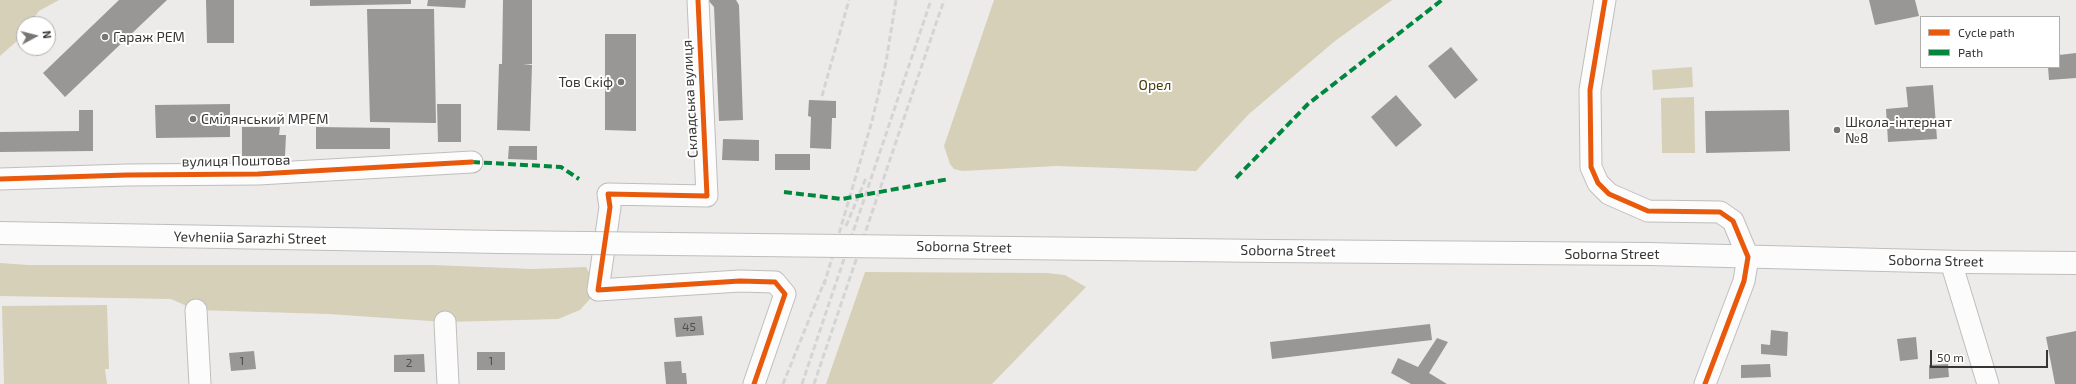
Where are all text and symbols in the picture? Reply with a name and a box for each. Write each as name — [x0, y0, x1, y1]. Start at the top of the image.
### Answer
north arrow — [16, 16, 56, 56]
legend — [1920, 16, 2060, 68]
text: Cycle path — [1958, 25, 2015, 39]
place label: Гараж РЕМ — [113, 29, 185, 45]
text: N — [40, 30, 54, 39]
marker: Гараж РЕМ — [100, 32, 110, 42]
street label: Складська вулиця — [679, 39, 701, 159]
text: Path — [1958, 45, 1983, 59]
place label: Тов Скіф — [558, 74, 613, 90]
marker: Тов Скіф — [616, 77, 626, 87]
park label: Орел — [1139, 77, 1171, 93]
place label: Смілянський МРЕМ — [201, 111, 328, 127]
marker: Смілянський МРЕМ — [188, 114, 198, 124]
place label: Школа-інтернат №8 — [1845, 114, 1952, 146]
marker: Школа-інтернат №8 — [1832, 125, 1842, 135]
street label: вулиця Поштова — [182, 152, 290, 170]
street label: Yevheniia Sarazhi Street — [173, 228, 327, 248]
street label: Soborna Street — [916, 238, 1012, 256]
street label: Soborna Street — [1240, 242, 1336, 260]
street label: Soborna Street — [1564, 246, 1660, 262]
street label: Soborna Street — [1888, 252, 1984, 270]
house number: 45 — [682, 320, 696, 334]
scale bar — [1932, 342, 2050, 368]
text: 50 m — [1937, 350, 1964, 364]
house number: 1 — [240, 354, 244, 368]
house number: 1 — [489, 354, 493, 368]
house number: 2 — [406, 356, 412, 370]

